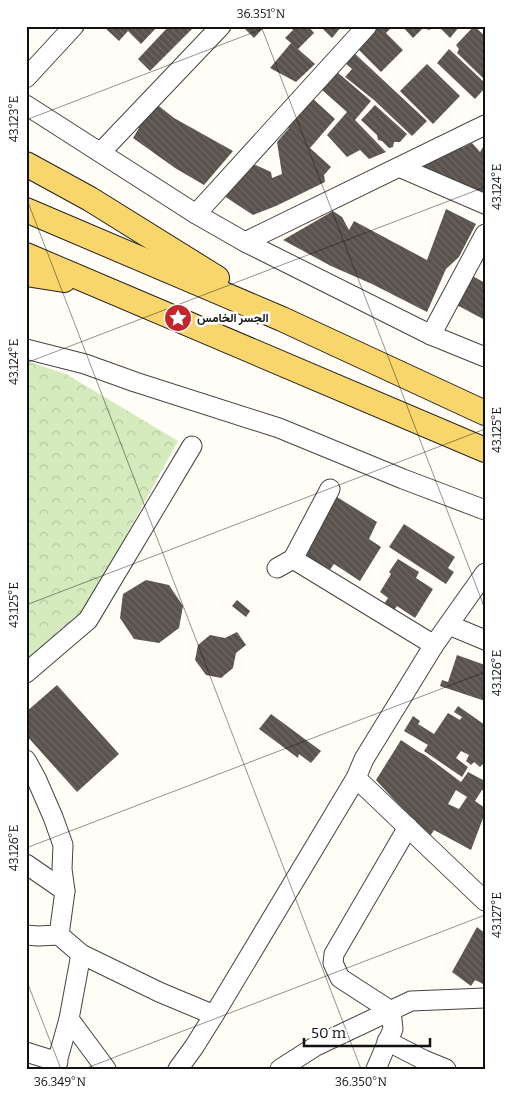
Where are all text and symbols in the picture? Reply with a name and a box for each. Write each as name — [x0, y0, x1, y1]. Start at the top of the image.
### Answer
text: 36.351°N — [237, 7, 286, 21]
text: 43.123°E — [7, 96, 21, 142]
text: 43.124°E — [490, 164, 504, 210]
place icon: الجسر الخامس — [163, 303, 193, 333]
place label: الجسر الخامس — [197, 311, 269, 326]
text: 43.124°E — [7, 339, 21, 385]
text: 43.125°E — [490, 407, 504, 453]
text: 43.125°E — [7, 582, 21, 628]
text: 43.126°E — [490, 650, 504, 696]
text: 43.126°E — [7, 825, 21, 871]
text: 43.127°E — [490, 892, 504, 938]
scale bar — [304, 1015, 430, 1047]
text: 50 m — [311, 1024, 347, 1042]
text: 36.349°N — [34, 1075, 86, 1089]
text: 36.350°N — [335, 1075, 387, 1089]

